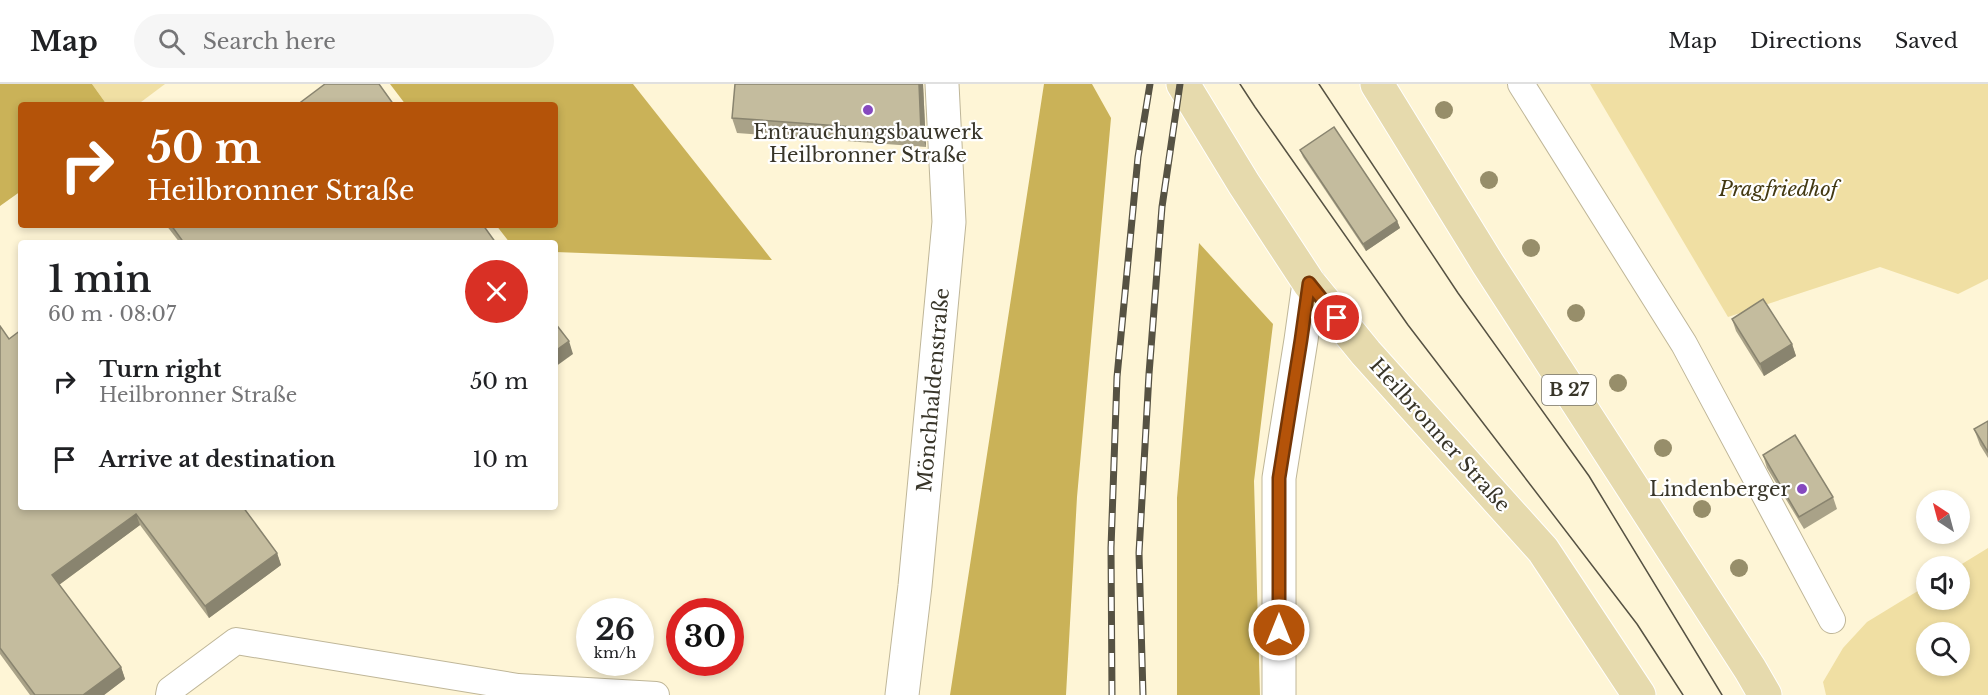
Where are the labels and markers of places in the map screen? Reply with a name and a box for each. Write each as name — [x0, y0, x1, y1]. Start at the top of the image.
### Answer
marker: Entrauchungsbauwerk Heilbronner Straße — [861, 103, 875, 117]
place label: Entrauchungsbauwerk Heilbronner Straße — [753, 120, 984, 167]
pin — [1311, 292, 1362, 343]
place label: Lindenberger — [1649, 477, 1790, 501]
marker: Lindenberger — [1795, 482, 1809, 496]

